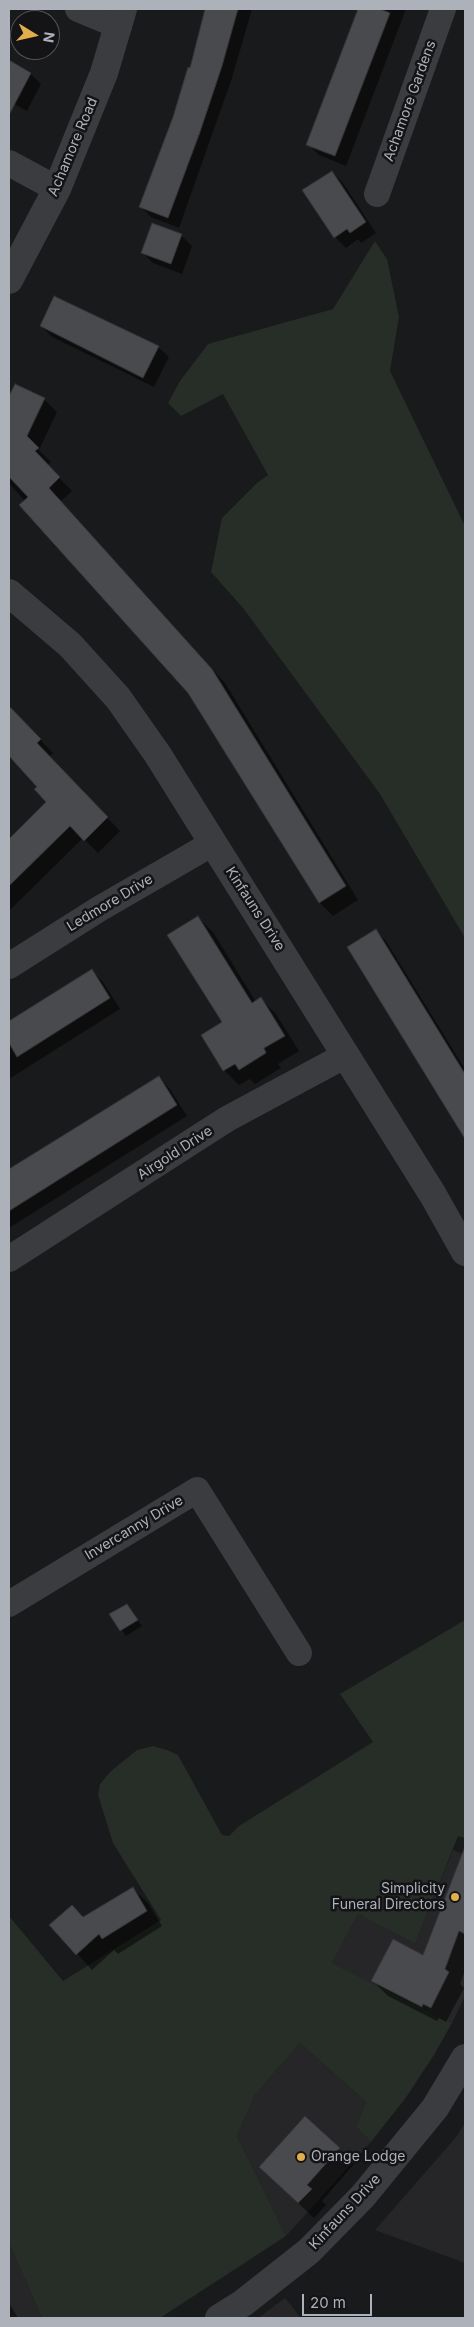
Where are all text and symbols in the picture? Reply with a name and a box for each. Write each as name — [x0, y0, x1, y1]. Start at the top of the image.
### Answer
north arrow — [10, 10, 60, 60]
text: N — [40, 31, 59, 44]
street label: Achamore Gardens — [380, 38, 440, 164]
street label: Achamore Road — [45, 95, 101, 199]
street label: Kinfauns Drive — [222, 864, 288, 954]
street label: Ledmore Drive — [64, 871, 156, 935]
street label: Airgold Drive — [134, 1123, 216, 1183]
street label: Invercanny Drive — [82, 1492, 186, 1564]
place label: Simplicity Funeral Directors — [332, 1881, 445, 1914]
marker: Simplicity Funeral Directors — [449, 1891, 461, 1903]
place label: Orange Lodge — [311, 2149, 405, 2165]
marker: Orange Lodge — [295, 2151, 307, 2163]
street label: Kinfauns Drive — [306, 2171, 384, 2253]
scale bar — [304, 2284, 374, 2316]
text: 20 m — [310, 2293, 346, 2312]

